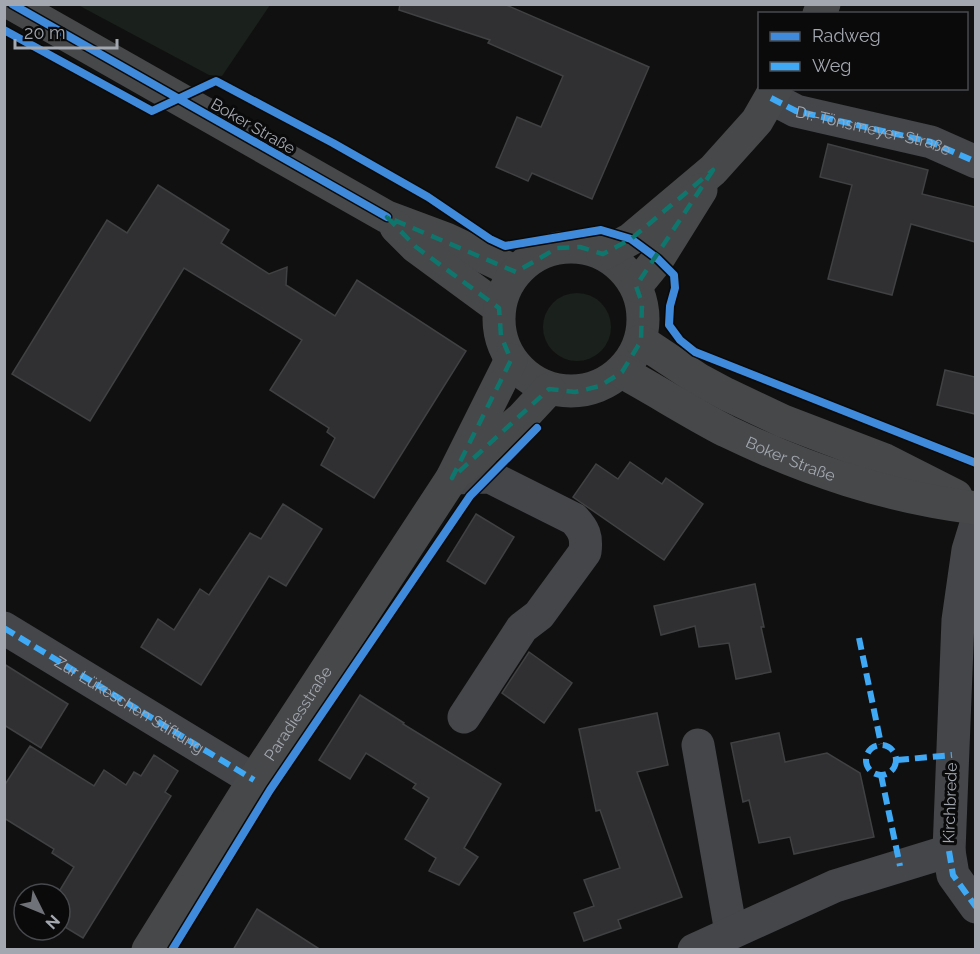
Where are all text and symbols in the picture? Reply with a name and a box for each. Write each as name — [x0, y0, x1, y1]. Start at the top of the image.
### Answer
scale bar — [15, 12, 117, 50]
legend — [758, 12, 968, 90]
text: 20 m — [24, 22, 66, 43]
text: Radweg — [812, 25, 881, 46]
text: Weg — [812, 55, 851, 76]
street label: Boker Straße — [207, 94, 299, 158]
street label: Dr.-Tönsmeyer-Straße — [794, 102, 954, 159]
street label: Boker Straße — [743, 432, 838, 485]
street label: Zur Lükeschen Stiftung — [51, 652, 208, 757]
street label: Paradiesstraße — [260, 663, 336, 764]
street label: Kirchbrede — [939, 762, 961, 844]
north arrow — [12, 882, 72, 942]
text: N — [41, 911, 64, 933]

